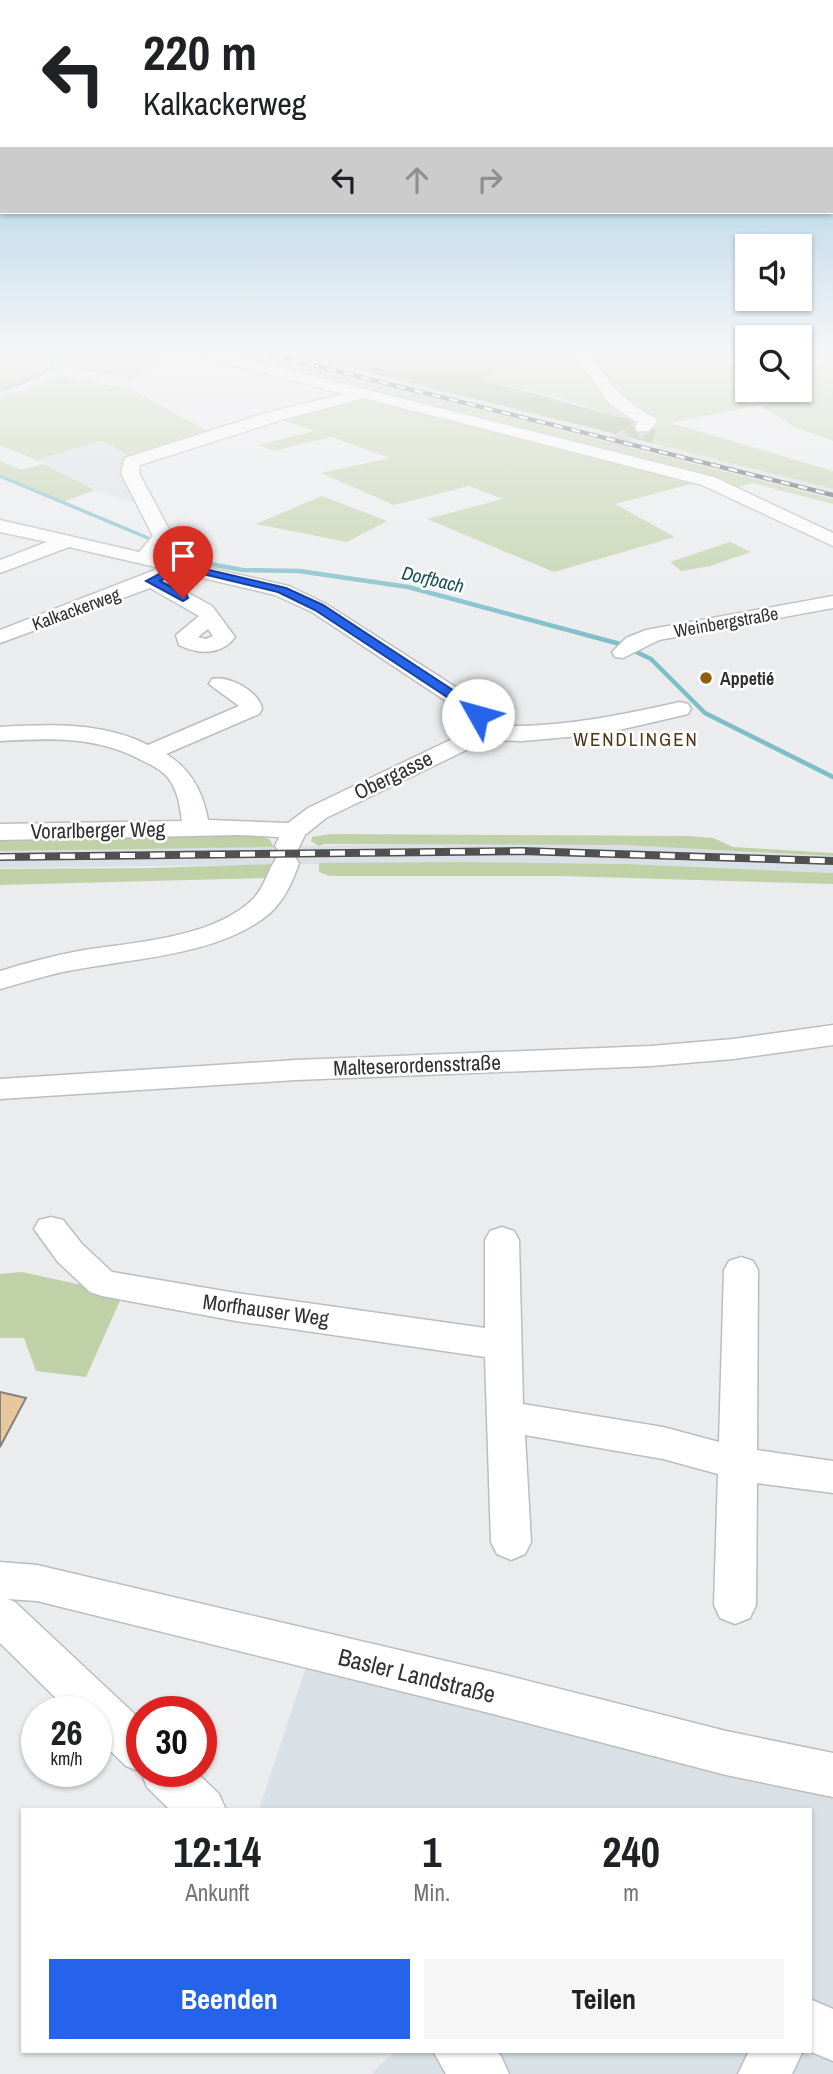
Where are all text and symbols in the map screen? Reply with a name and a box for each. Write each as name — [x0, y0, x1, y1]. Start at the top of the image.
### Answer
text: 220 m — [143, 19, 257, 85]
icon: left — [28, 28, 119, 119]
text: Kalkackerweg — [143, 82, 306, 125]
icon: left — [325, 161, 363, 199]
icon: ahead — [398, 161, 436, 199]
icon: right — [471, 161, 509, 199]
map controls — [735, 234, 812, 402]
button: sound — [735, 234, 812, 311]
button: search — [735, 325, 812, 402]
pin — [153, 526, 213, 598]
icon: arrive — [164, 537, 202, 575]
water label: Dorfbach — [399, 559, 467, 599]
street label: Kalkackerweg — [29, 581, 124, 636]
street label: Weinbergstraße — [672, 601, 780, 643]
place label: Appetié — [720, 666, 774, 691]
marker: Appetié — [698, 670, 714, 686]
position arrow — [441, 678, 515, 752]
district label: WENDLINGEN — [573, 726, 699, 752]
street label: Obergasse — [349, 744, 437, 806]
street label: Vorarlberger Weg — [30, 814, 166, 846]
street label: Malteserordensstraße — [333, 1048, 501, 1082]
street label: Morfhauser Weg — [201, 1287, 331, 1333]
street label: Basler Landstraße — [335, 1640, 499, 1710]
speed limit sign: 30 — [126, 1696, 217, 1787]
text: 26 — [51, 1709, 82, 1756]
text: km/h — [51, 1746, 83, 1771]
text: 12:14 — [173, 1824, 261, 1880]
text: 1 — [422, 1824, 441, 1880]
text: 240 — [602, 1824, 660, 1880]
text: Ankunft — [185, 1877, 249, 1908]
text: Min. — [413, 1877, 450, 1908]
text: m — [623, 1877, 639, 1908]
button: Beenden — [49, 1959, 410, 2039]
button: Teilen — [424, 1959, 784, 2039]

